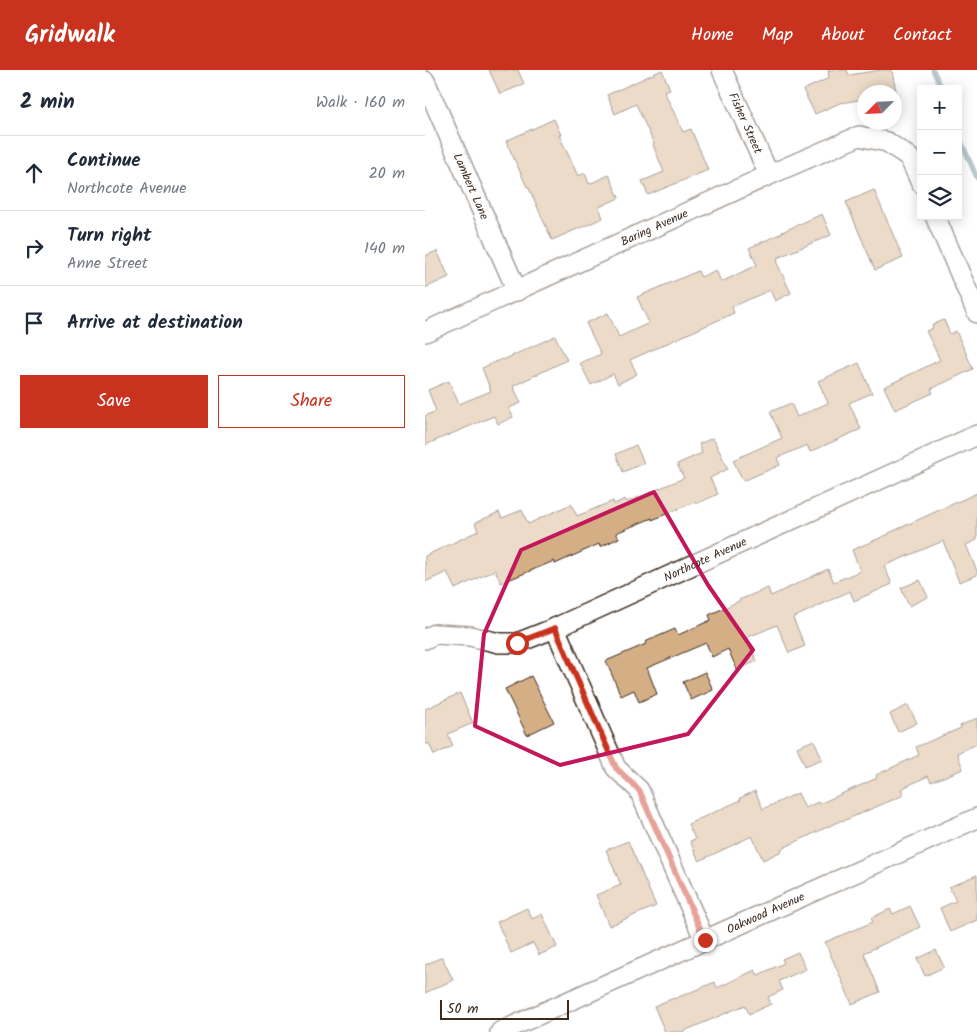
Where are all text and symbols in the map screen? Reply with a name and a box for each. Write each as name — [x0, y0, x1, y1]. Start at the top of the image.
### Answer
text: Gridwalk — [25, 16, 115, 55]
text: Home — [691, 21, 734, 50]
text: Map — [762, 21, 793, 50]
text: About — [821, 21, 865, 50]
text: Contact — [893, 21, 952, 50]
north arrow — [857, 85, 902, 130]
map controls — [917, 85, 962, 220]
button: + — [917, 85, 962, 130]
text: 2 min — [20, 86, 75, 119]
street label: Fisher Street — [724, 89, 768, 157]
text: Walk · 160 m — [316, 90, 405, 115]
button: − — [917, 130, 962, 175]
text: Continue — [67, 146, 140, 176]
street label: Lambert Lane — [448, 150, 494, 223]
icon: ahead — [20, 159, 48, 187]
text: 20 m — [369, 161, 405, 186]
button: layers — [917, 175, 962, 220]
text: Northcote Avenue — [67, 176, 186, 201]
street label: Baring Avenue — [617, 203, 692, 251]
text: Turn right — [67, 221, 152, 251]
icon: right — [20, 234, 48, 262]
text: 140 m — [364, 236, 405, 261]
text: Anne Street — [67, 251, 148, 276]
text: Arrive at destination — [67, 308, 243, 338]
icon: arrive — [20, 309, 48, 337]
button: Save — [20, 375, 208, 428]
button: Share — [218, 375, 405, 428]
street label: Northcote Avenue — [660, 532, 750, 587]
route start — [506, 632, 529, 655]
street label: Oakwood Avenue — [723, 887, 808, 939]
route end — [694, 929, 717, 952]
scale bar — [440, 997, 569, 1020]
text: 50 m — [447, 998, 478, 1020]

